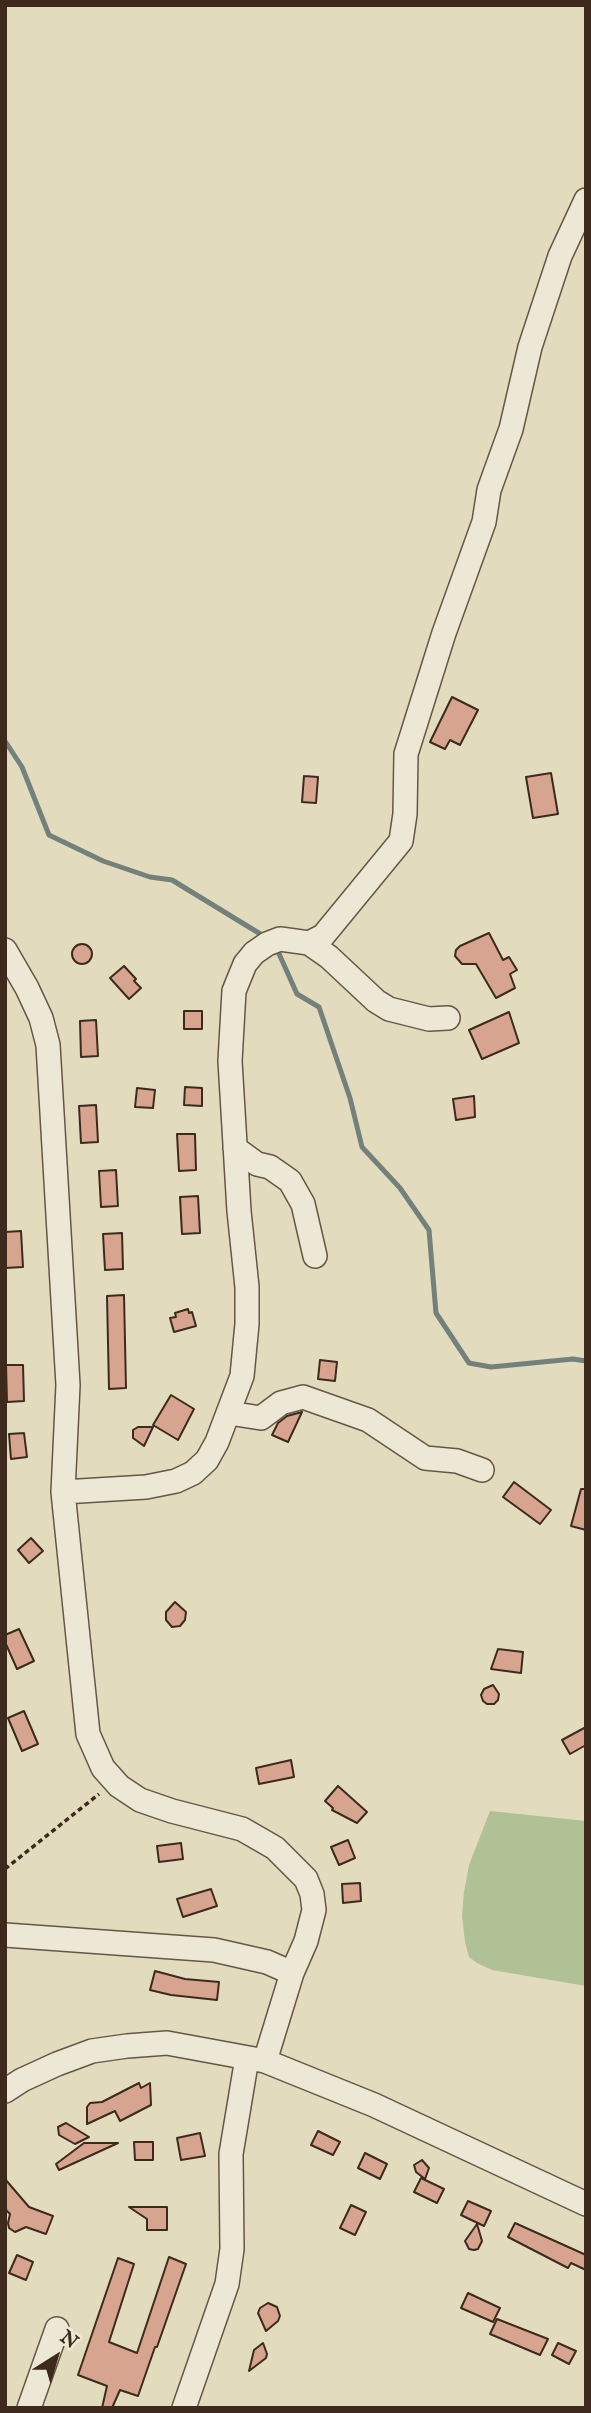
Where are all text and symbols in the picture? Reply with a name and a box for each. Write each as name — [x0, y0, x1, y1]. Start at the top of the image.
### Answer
north arrow — [21, 2322, 91, 2392]
text: N — [55, 2326, 82, 2355]

